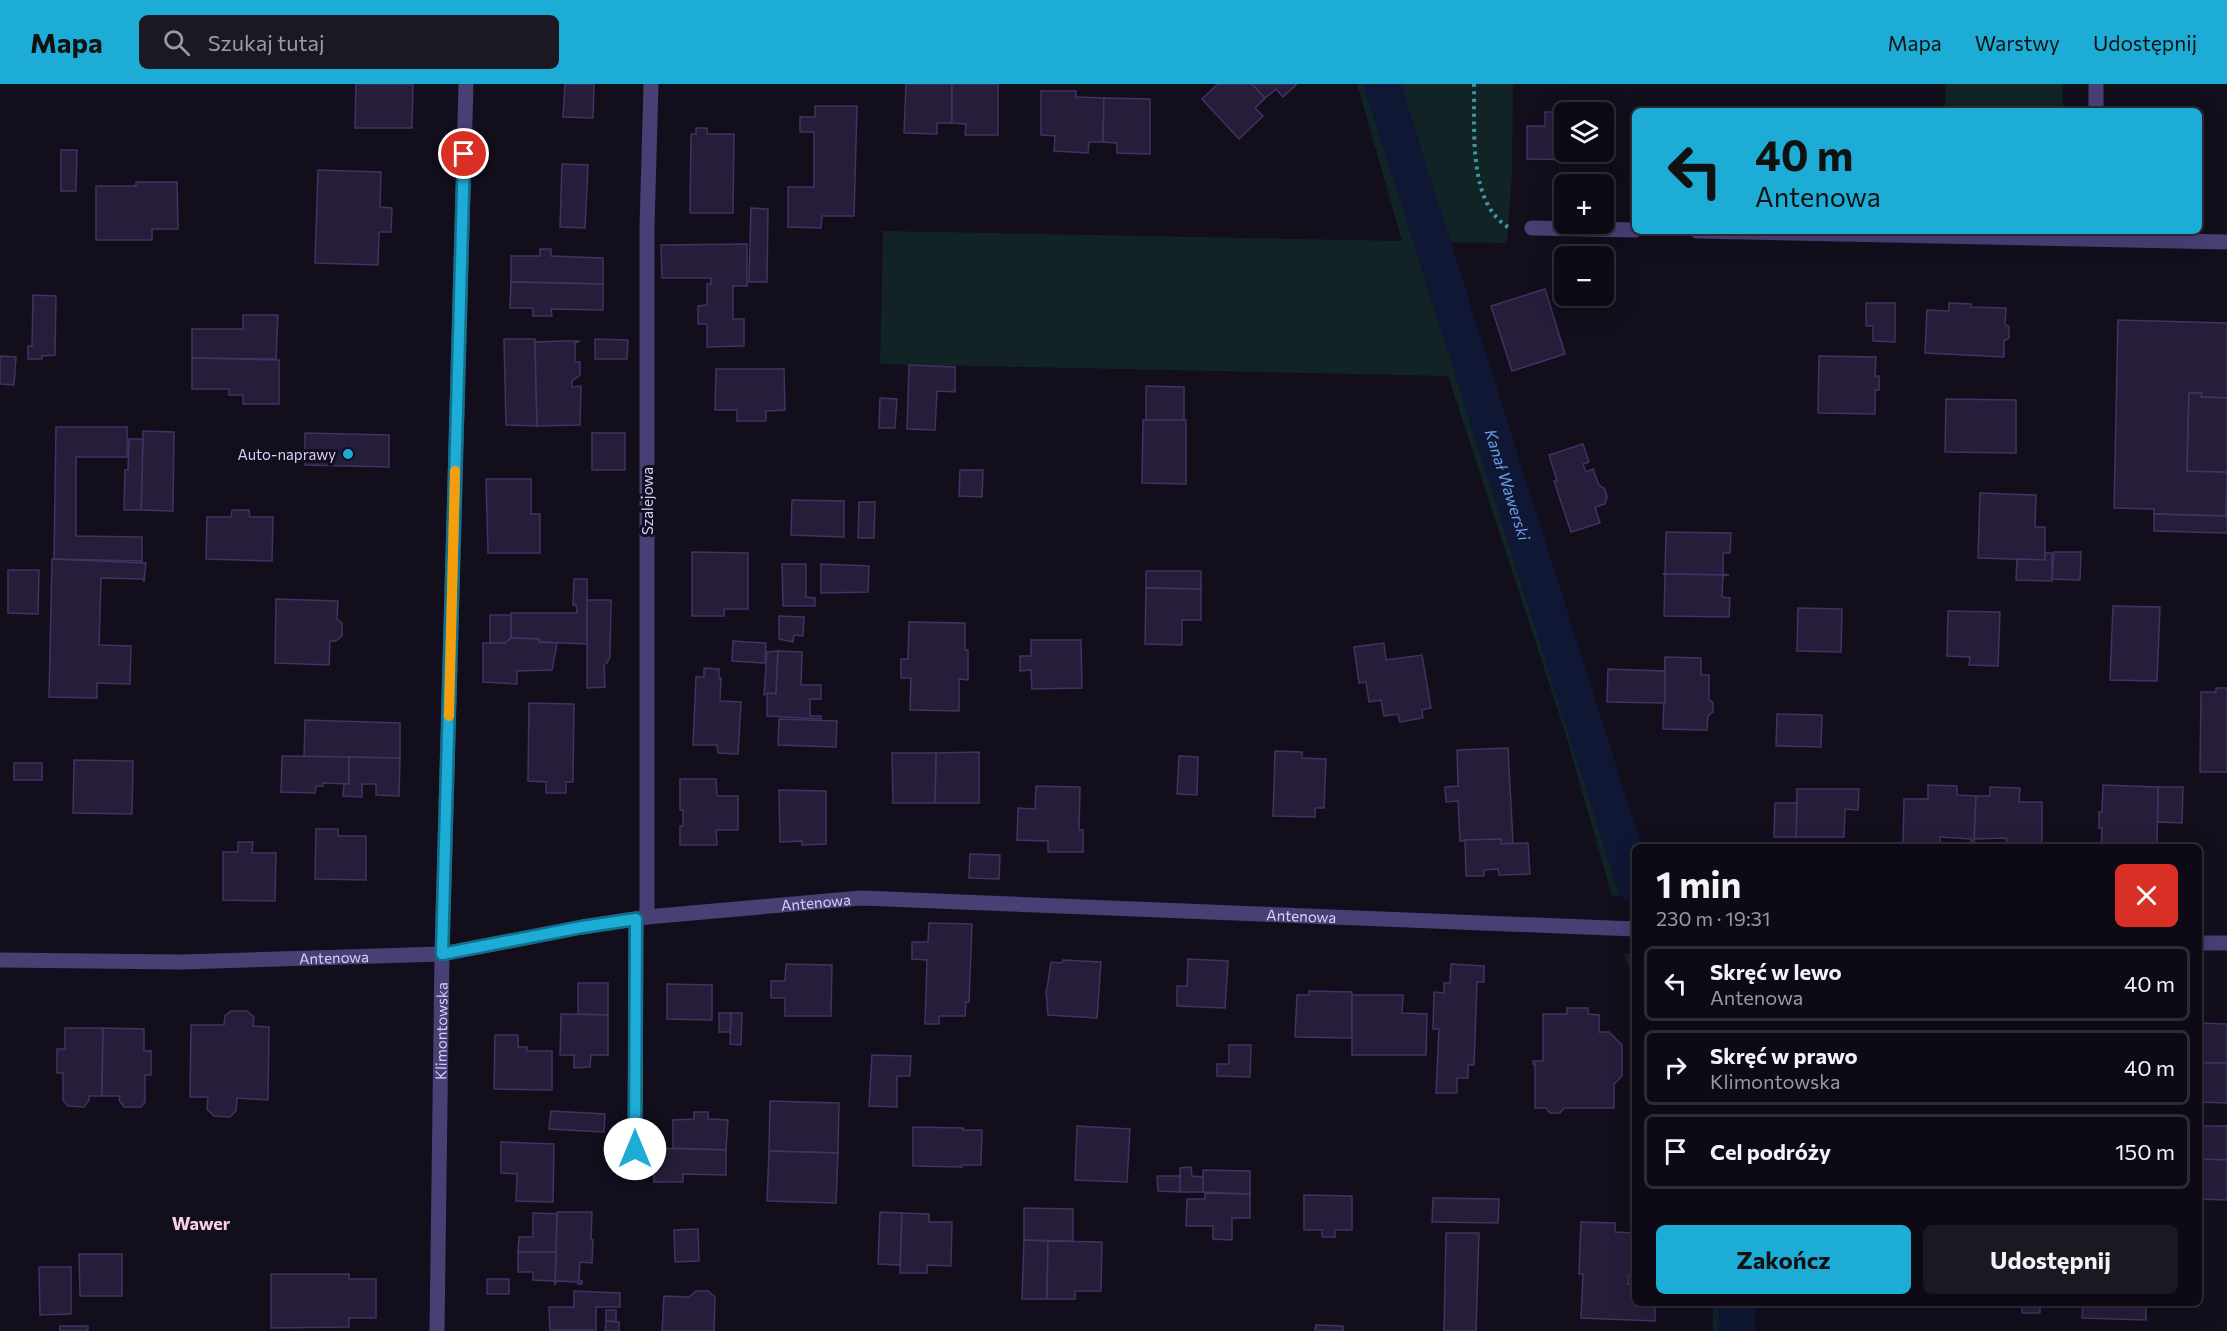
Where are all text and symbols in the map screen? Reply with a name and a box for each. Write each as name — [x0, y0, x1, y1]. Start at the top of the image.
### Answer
search box — [139, 15, 559, 69]
text: Mapa — [30, 25, 103, 59]
icon: search — [160, 26, 193, 59]
text: Szukaj tutaj — [208, 29, 325, 56]
text: Mapa — [1888, 30, 1942, 55]
text: Warstwy — [1975, 30, 2060, 55]
text: Udostępnij — [2093, 30, 2197, 55]
map controls — [1554, 102, 1614, 306]
button: layers — [1554, 102, 1614, 162]
pin — [438, 128, 489, 179]
text: 40 m — [1755, 128, 1853, 180]
icon: left — [1656, 132, 1734, 210]
icon: arrive — [447, 137, 480, 170]
button: + — [1554, 174, 1614, 234]
text: Antenowa — [1755, 180, 1881, 213]
button: − — [1554, 246, 1614, 306]
water label: Kanał Wawerski — [1482, 427, 1535, 543]
place label: Auto-naprawy — [237, 445, 336, 463]
marker: Auto-naprawy — [341, 447, 355, 461]
street label: Szalejowa — [638, 467, 656, 535]
text: 1 min — [1656, 861, 1741, 905]
button: close — [2115, 864, 2178, 927]
street label: Antenowa — [780, 890, 852, 914]
street label: Antenowa — [1266, 905, 1337, 926]
text: 230 m · 19:31 — [1656, 906, 1771, 930]
street label: Antenowa — [299, 947, 369, 967]
text: Skręć w lewo — [1710, 958, 1842, 985]
icon: left — [1659, 967, 1692, 1000]
text: 40 m — [2124, 970, 2175, 997]
street label: Klimontowska — [431, 982, 451, 1080]
text: Antenowa — [1710, 985, 1803, 1009]
text: Skręć w prawo — [1710, 1042, 1858, 1069]
icon: right — [1659, 1051, 1692, 1084]
text: 40 m — [2124, 1054, 2175, 1081]
text: Klimontowska — [1710, 1069, 1841, 1093]
position arrow — [603, 1117, 667, 1181]
icon: arrive — [1659, 1135, 1692, 1168]
text: Cel podróży — [1710, 1138, 1831, 1165]
text: 150 m — [2115, 1138, 2175, 1165]
district label: Wawer — [172, 1212, 231, 1234]
button: Zakończ — [1656, 1225, 1911, 1294]
button: Udostępnij — [1923, 1225, 2178, 1294]

